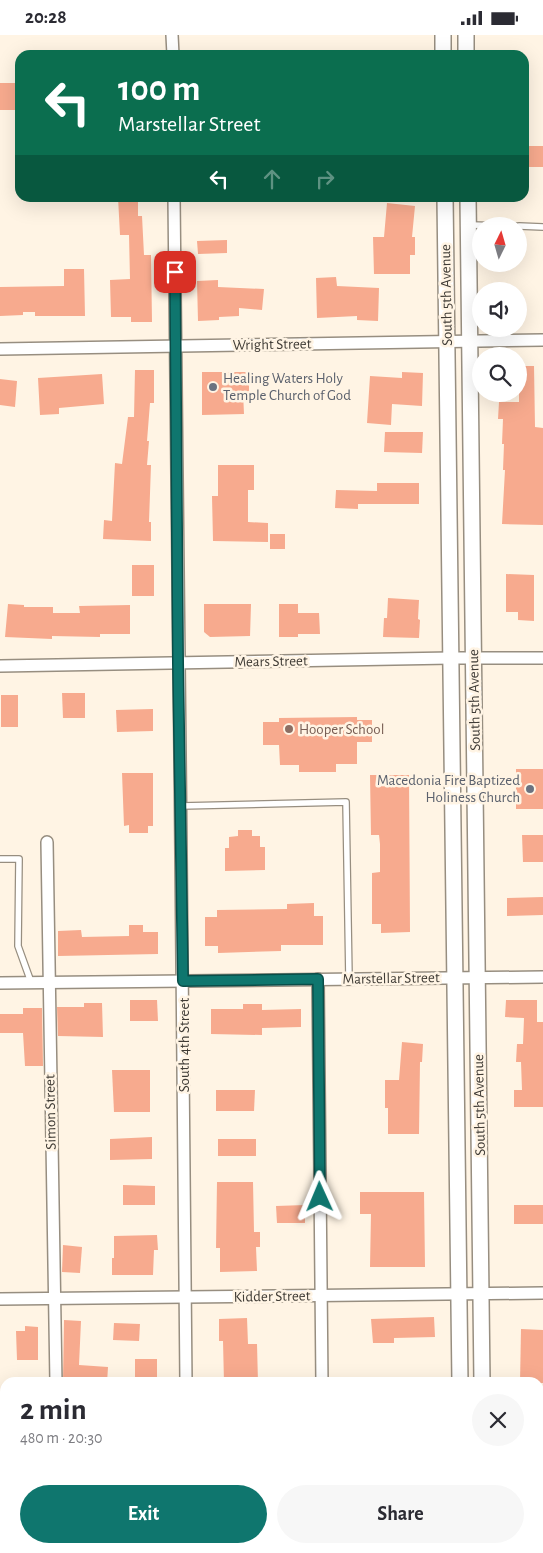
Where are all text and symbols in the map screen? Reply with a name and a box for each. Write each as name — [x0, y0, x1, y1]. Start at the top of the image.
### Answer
text: 20:28 — [25, 8, 67, 27]
icon: left — [35, 70, 100, 135]
text: 100 m — [118, 72, 201, 107]
text: Marstellar Street — [118, 113, 261, 135]
icon: left — [205, 165, 233, 193]
icon: ahead — [258, 165, 286, 193]
icon: right — [311, 165, 339, 193]
north arrow — [472, 217, 528, 273]
map controls — [472, 217, 527, 402]
street label: South 5th Avenue — [438, 244, 455, 346]
pin — [154, 251, 196, 293]
icon: arrive — [161, 258, 189, 286]
button: sound — [472, 282, 527, 337]
street label: Wright Street — [232, 336, 312, 353]
button: search — [472, 347, 527, 402]
place label: Healing Waters Holy Temple Church of God — [223, 371, 351, 403]
marker: Healing Waters Holy Temple Church of God — [207, 381, 219, 393]
street label: South 5th Avenue — [466, 649, 483, 751]
street label: Mears Street — [234, 653, 308, 670]
place label: Hooper School — [299, 722, 384, 737]
marker: Hooper School — [283, 723, 295, 735]
place label: Macedonia Fire Baptized Holiness Church — [377, 773, 520, 805]
marker: Macedonia Fire Baptized Holiness Church — [524, 783, 536, 795]
street label: Marstellar Street — [342, 970, 440, 987]
street label: South 4th Street — [177, 998, 192, 1092]
street label: South 5th Avenue — [471, 1054, 488, 1156]
street label: Simon Street — [42, 1074, 59, 1150]
position arrow — [293, 1170, 345, 1222]
street label: Kidder Street — [233, 1288, 311, 1305]
button: close — [472, 1394, 524, 1446]
text: 2 min — [20, 1395, 87, 1425]
text: 480 m · 20:30 — [20, 1430, 103, 1446]
button: Exit — [20, 1485, 267, 1543]
button: Share — [277, 1485, 524, 1543]

